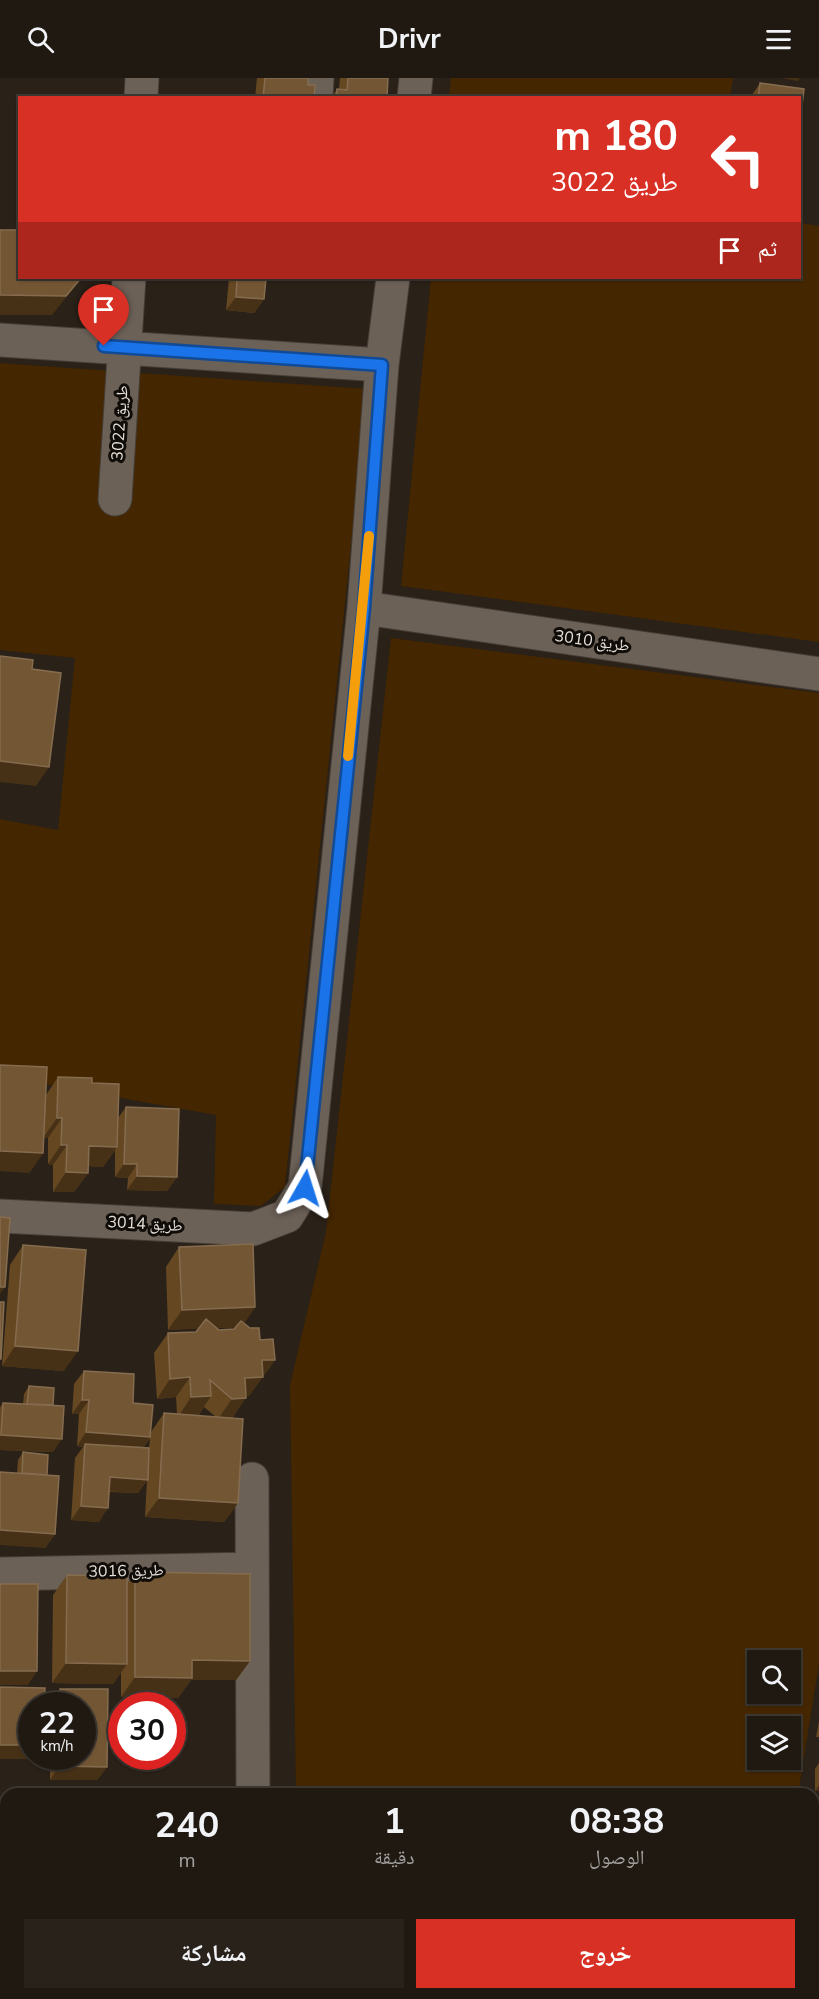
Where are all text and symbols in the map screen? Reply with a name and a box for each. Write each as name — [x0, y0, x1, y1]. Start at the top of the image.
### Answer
text: Drivr — [378, 21, 441, 58]
icon: search — [24, 23, 57, 56]
icon: menu — [762, 23, 795, 56]
text: 180 m — [554, 108, 678, 165]
icon: left — [699, 120, 777, 198]
text: طريق 3022 — [551, 164, 678, 201]
icon: arrive — [713, 234, 746, 267]
text: ثم — [758, 234, 777, 264]
pin — [78, 284, 129, 346]
icon: arrive — [87, 293, 120, 326]
street label: طريق 3022 — [106, 385, 134, 461]
street label: طريق 3010 — [553, 625, 631, 657]
position arrow — [273, 1156, 337, 1220]
street label: طريق 3014 — [107, 1211, 183, 1237]
street label: طريق 3016 — [88, 1559, 164, 1583]
map controls — [747, 1650, 801, 1770]
button: search — [747, 1650, 801, 1704]
speed limit sign: 30 — [108, 1692, 186, 1770]
text: 22 — [39, 1703, 75, 1744]
button: layers — [747, 1716, 801, 1770]
text: km/h — [40, 1736, 74, 1756]
text: 1 — [383, 1797, 405, 1846]
text: 08:38 — [569, 1797, 664, 1846]
text: 240 — [155, 1801, 219, 1850]
text: دقيقة — [374, 1844, 415, 1871]
text: الوصول — [589, 1844, 644, 1871]
text: m — [178, 1847, 196, 1874]
button: مشاركة — [24, 1919, 404, 1988]
button: خروج — [416, 1919, 795, 1988]

